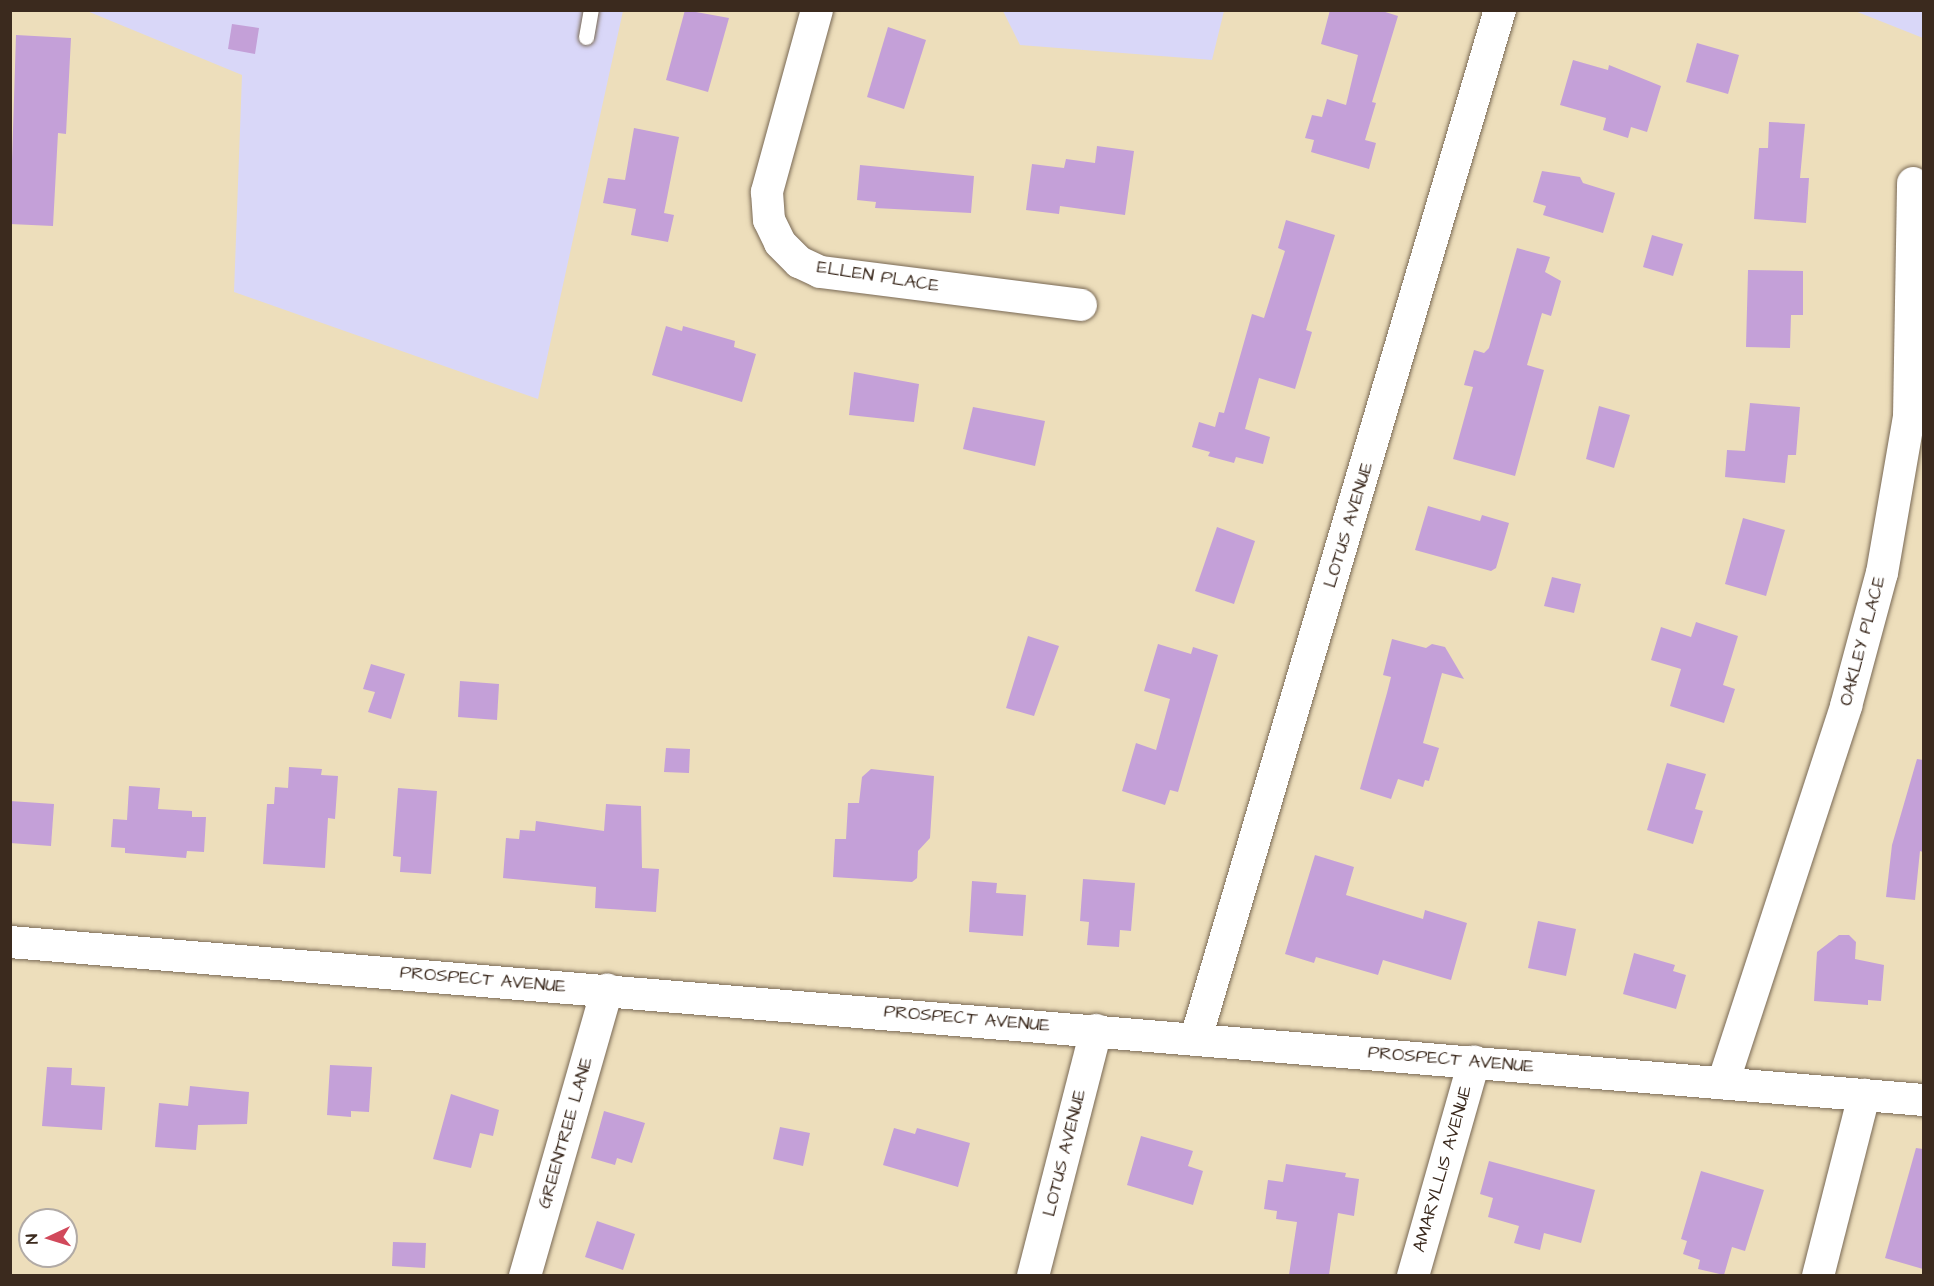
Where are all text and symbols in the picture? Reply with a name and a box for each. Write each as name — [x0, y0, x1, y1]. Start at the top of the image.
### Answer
street label: ELLEN PLACE — [815, 257, 941, 297]
street label: LOTUS AVENUE — [1320, 460, 1378, 590]
street label: OAKLEY PLACE — [1835, 574, 1891, 708]
street label: PROSPECT AVENUE — [399, 962, 567, 998]
street label: PROSPECT AVENUE — [883, 1001, 1051, 1037]
street label: PROSPECT AVENUE — [1367, 1042, 1535, 1078]
street label: GREENTREE LANE — [534, 1055, 598, 1211]
street label: AMARYLLIS AVENUE — [1409, 1083, 1477, 1255]
street label: LOTUS AVENUE — [1039, 1087, 1091, 1219]
north arrow — [18, 1208, 78, 1268]
text: N — [21, 1233, 43, 1245]

